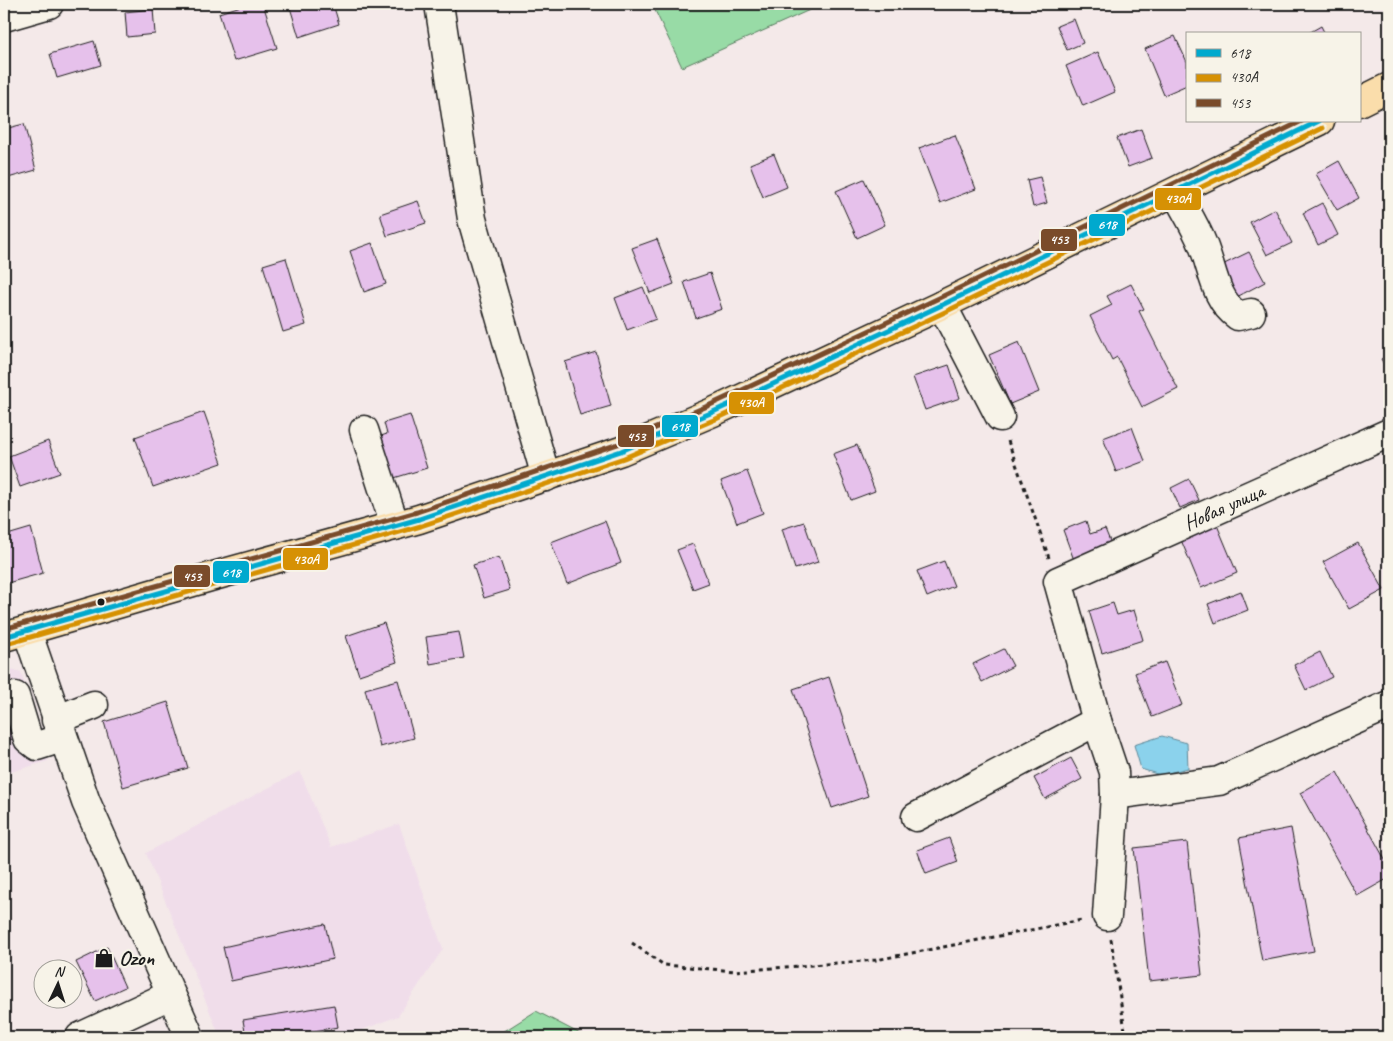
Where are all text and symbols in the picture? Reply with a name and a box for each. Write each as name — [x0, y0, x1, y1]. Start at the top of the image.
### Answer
legend — [1186, 32, 1360, 122]
text: 618 — [1230, 44, 1252, 63]
text: 430А — [1230, 68, 1259, 87]
text: 453 — [1230, 94, 1252, 113]
line badge: 430А — [1154, 187, 1202, 211]
text: 430А — [1165, 190, 1192, 207]
line badge: 618 — [1088, 213, 1126, 237]
text: 618 — [1097, 216, 1118, 233]
line badge: 453 — [1040, 228, 1078, 252]
text: 453 — [1050, 231, 1070, 248]
line badge: 430А — [728, 391, 775, 415]
text: 430А — [738, 394, 765, 411]
line badge: 618 — [661, 414, 699, 438]
text: 618 — [670, 418, 691, 435]
line badge: 453 — [617, 424, 655, 448]
text: 453 — [627, 428, 647, 445]
street label: Новая улица — [1179, 476, 1270, 536]
line badge: 430А — [282, 547, 329, 571]
text: 430А — [293, 551, 320, 568]
line badge: 618 — [212, 560, 250, 584]
line badge: 453 — [173, 564, 211, 588]
text: 618 — [221, 564, 242, 581]
text: 453 — [183, 568, 203, 585]
unlabelled marker — [96, 597, 106, 607]
place label: Ozon — [119, 945, 154, 971]
shop icon: Ozon — [93, 947, 115, 969]
north arrow — [32, 958, 82, 1008]
text: N — [54, 963, 66, 980]

